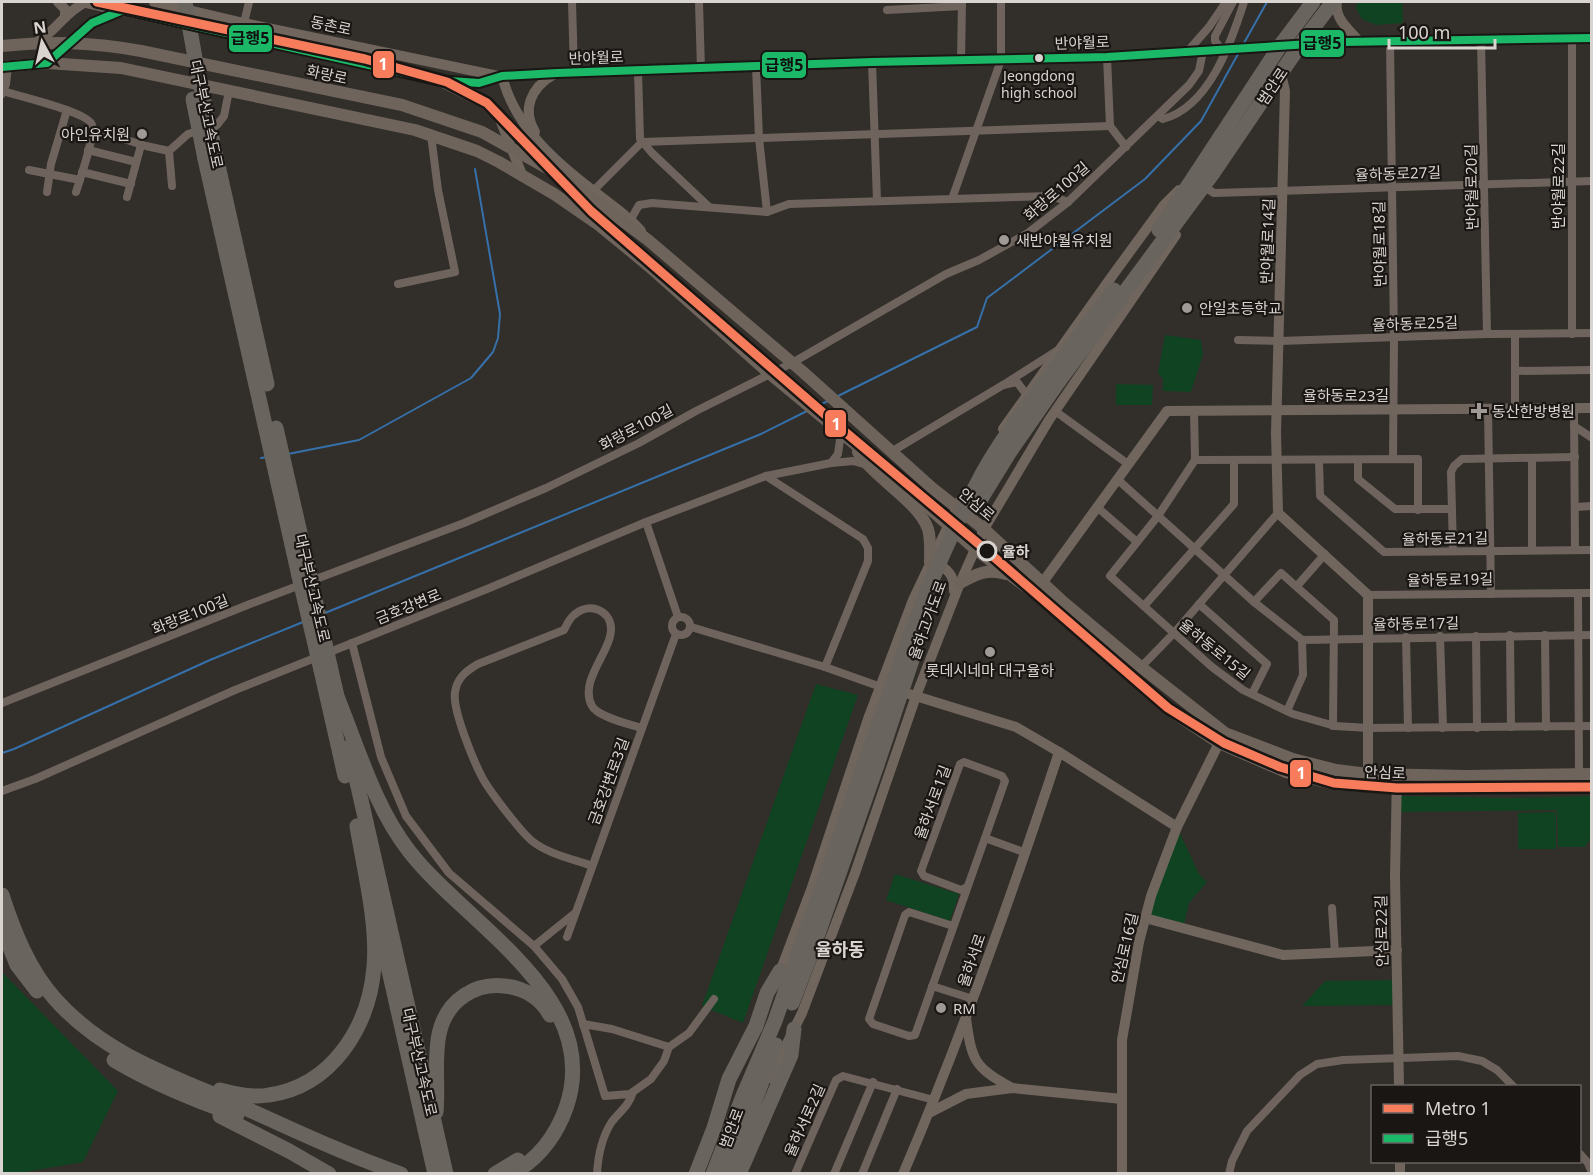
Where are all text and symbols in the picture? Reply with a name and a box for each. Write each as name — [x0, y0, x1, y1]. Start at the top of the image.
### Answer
street label: 동촌로 — [309, 11, 353, 39]
north arrow — [12, 12, 72, 72]
scale bar — [1389, 12, 1496, 50]
text: N — [32, 15, 48, 39]
text: 100 m — [1398, 20, 1450, 44]
line badge: 급행5 — [228, 24, 273, 53]
text: 급행5 — [231, 27, 269, 49]
line badge: 급행5 — [1300, 29, 1345, 58]
street label: 반야월로 — [1054, 31, 1110, 53]
text: 급행5 — [1303, 32, 1341, 54]
street label: 반야월로 — [568, 46, 624, 68]
line badge: 1 — [372, 50, 395, 79]
line badge: 급행5 — [761, 51, 807, 79]
marker: Jeongdong high school — [1033, 52, 1045, 64]
text: 1 — [378, 53, 388, 75]
text: 급행5 — [765, 54, 803, 76]
street label: 대구부산고속도로 — [186, 58, 228, 170]
street label: 화랑로 — [305, 60, 349, 88]
street label: 범안로 — [1252, 63, 1292, 109]
place label: Jeongdong high school — [1001, 66, 1077, 102]
place label: 아인유치원 — [61, 124, 130, 144]
marker: 아인유치원 — [135, 127, 149, 141]
street label: 반야월로22길 — [1548, 143, 1568, 229]
street label: 반야월로20길 — [1460, 144, 1482, 230]
street label: 화랑로100길 — [1019, 157, 1093, 225]
street label: 율하동로27길 — [1355, 162, 1441, 184]
street label: 반야월로14길 — [1256, 198, 1278, 284]
street label: 반야월로18길 — [1368, 201, 1390, 287]
place label: 새반야월유치원 — [1016, 230, 1113, 250]
marker: 새반야월유치원 — [997, 233, 1011, 247]
place label: 안일초등학교 — [1199, 298, 1282, 318]
marker: 안일초등학교 — [1180, 301, 1194, 315]
street label: 율하동로25길 — [1372, 312, 1458, 334]
street label: 율하동로23길 — [1303, 385, 1389, 405]
street label: 화랑로100길 — [596, 399, 676, 455]
place label: 동산한방병원 — [1492, 401, 1575, 421]
marker: 동산한방병원 — [1470, 402, 1488, 420]
line badge: 1 — [824, 409, 847, 438]
text: 1 — [831, 413, 841, 435]
street label: 안심로 — [955, 483, 999, 525]
street label: 율하동로21길 — [1402, 527, 1488, 549]
street label: 대구부산고속도로 — [291, 532, 335, 644]
marker: 율하 — [977, 541, 997, 561]
place label: 율하 — [1002, 541, 1030, 561]
street label: 율하동로19길 — [1407, 568, 1493, 590]
street label: 율하고가도로 — [903, 578, 951, 662]
street label: 금호강변로 — [372, 584, 444, 628]
street label: 화랑로100길 — [149, 590, 231, 638]
street label: 율하동로17길 — [1373, 612, 1459, 634]
street label: 율하동로15길 — [1175, 614, 1255, 684]
marker: 롯데시네마 대구율하 — [983, 645, 997, 659]
place label: 롯데시네마 대구율하 — [926, 660, 1054, 680]
street label: 금호강변로3길 — [583, 735, 633, 827]
line badge: 1 — [1289, 759, 1312, 788]
street label: 안심로 — [1364, 761, 1406, 783]
street label: 율하서로1길 — [909, 762, 955, 842]
text: 1 — [1296, 762, 1306, 784]
street label: 안심로22길 — [1370, 895, 1392, 967]
street label: 안심로16길 — [1106, 910, 1142, 986]
street label: 율하서로 — [953, 931, 989, 989]
district label: 율하동 — [815, 937, 865, 961]
place label: RM — [953, 998, 976, 1018]
marker: RM — [934, 1001, 948, 1015]
street label: 대구부산고속도로 — [398, 1006, 442, 1118]
street label: 율하서로2길 — [779, 1080, 829, 1160]
legend — [1371, 1085, 1581, 1163]
text: Metro 1 — [1425, 1096, 1491, 1120]
street label: 범안로 — [714, 1105, 748, 1151]
text: 급행5 — [1425, 1126, 1468, 1150]

